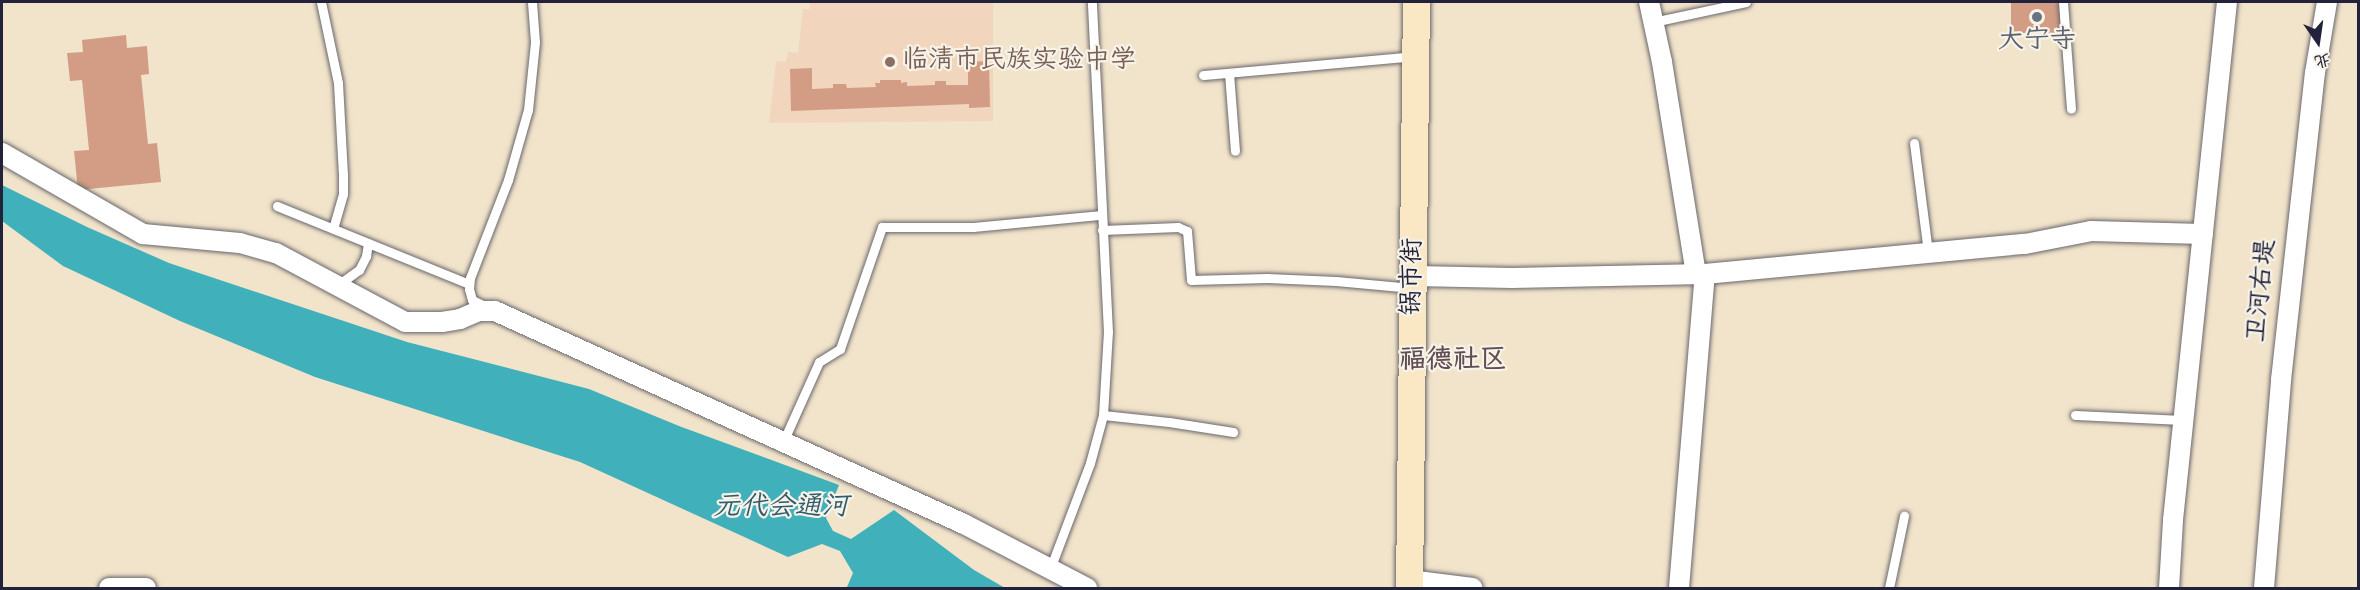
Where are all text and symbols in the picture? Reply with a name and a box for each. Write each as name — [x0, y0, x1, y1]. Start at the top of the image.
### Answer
marker: 大宁寺 — [2030, 10, 2044, 24]
north arrow — [2288, 12, 2348, 72]
place label: 大宁寺 — [1998, 26, 2076, 58]
place label: 临清市民族实验中学 — [902, 46, 1136, 78]
text: 北 — [2312, 46, 2333, 73]
marker: 临清市民族实验中学 — [883, 55, 897, 69]
street label: 锅市街 — [1398, 238, 1430, 316]
street label: 卫河右堤 — [2242, 238, 2284, 344]
district label: 福德社区 — [1399, 345, 1507, 377]
water label: 元代会通河 — [714, 492, 848, 524]

